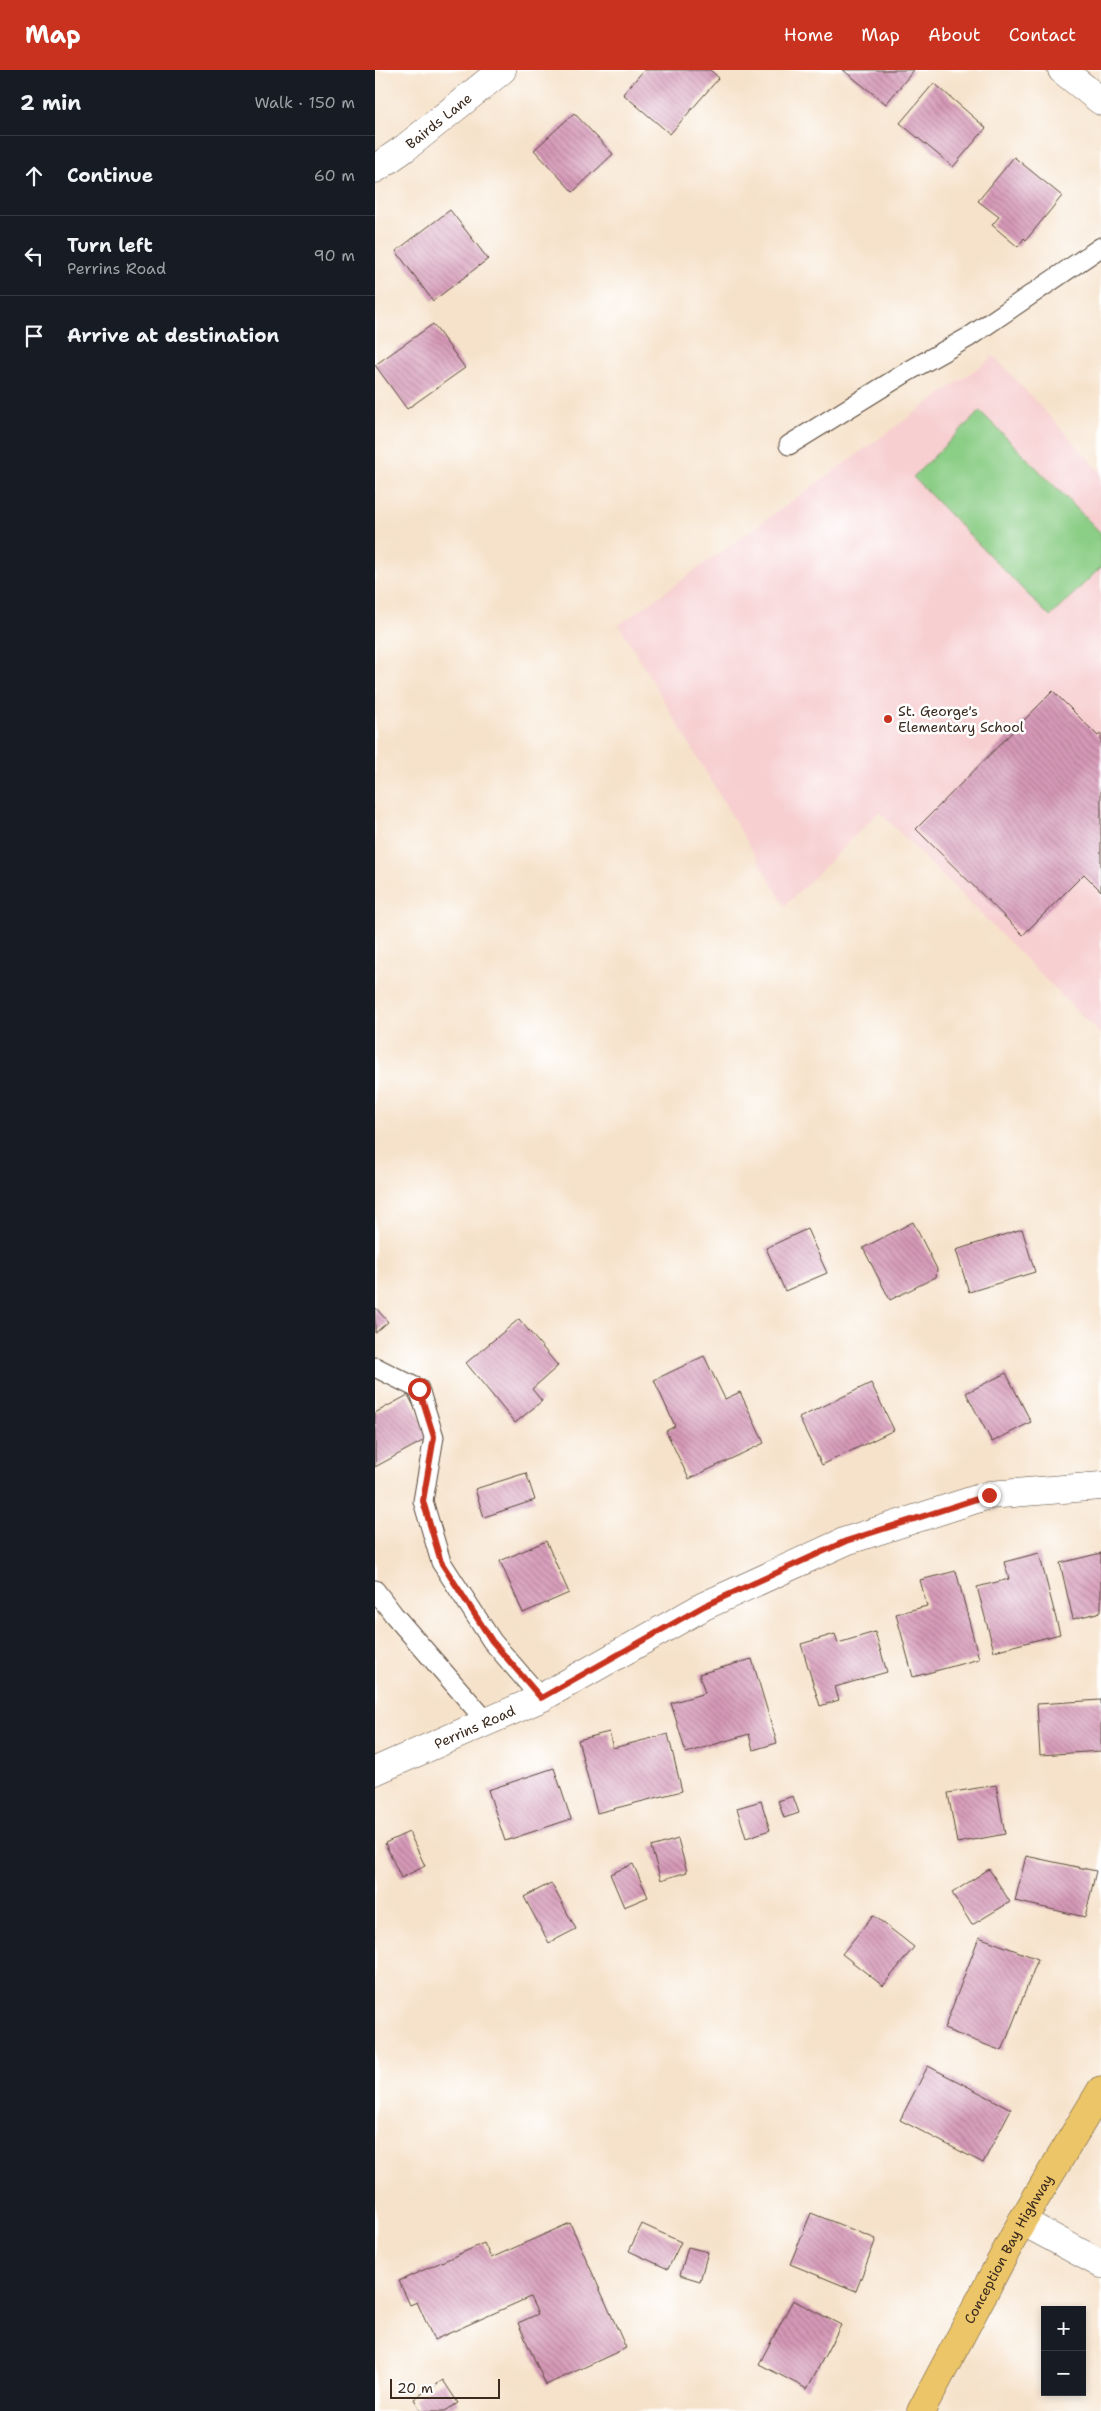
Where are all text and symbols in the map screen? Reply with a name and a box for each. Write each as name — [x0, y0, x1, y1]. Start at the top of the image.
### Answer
text: Map — [25, 19, 81, 51]
text: Home — [784, 23, 833, 47]
text: Map — [861, 23, 900, 47]
text: About — [928, 23, 981, 47]
text: Contact — [1009, 23, 1076, 47]
text: 2 min — [20, 89, 81, 117]
street label: Bairds Lane — [402, 89, 476, 153]
text: Walk · 150 m — [254, 92, 355, 113]
icon: ahead — [20, 162, 48, 190]
text: Continue — [67, 163, 153, 188]
text: 60 m — [314, 165, 355, 186]
text: Turn left — [67, 233, 153, 258]
icon: left — [20, 242, 48, 270]
text: 90 m — [314, 245, 355, 266]
text: Perrins Road — [67, 258, 166, 279]
icon: arrive — [20, 322, 48, 350]
text: Arrive at destination — [67, 323, 279, 348]
place label: St. George's Elementary School — [898, 702, 1025, 736]
marker: St. George's Elementary School — [882, 713, 894, 725]
route start — [408, 1378, 431, 1401]
route end — [978, 1484, 1001, 1507]
street label: Perrins Road — [431, 1701, 518, 1753]
street label: Conception Bay Highway — [960, 2171, 1057, 2327]
map controls — [1041, 2306, 1086, 2396]
button: + — [1041, 2306, 1086, 2351]
button: − — [1041, 2351, 1086, 2396]
scale bar — [390, 2376, 500, 2399]
text: 20 m — [397, 2379, 433, 2397]

